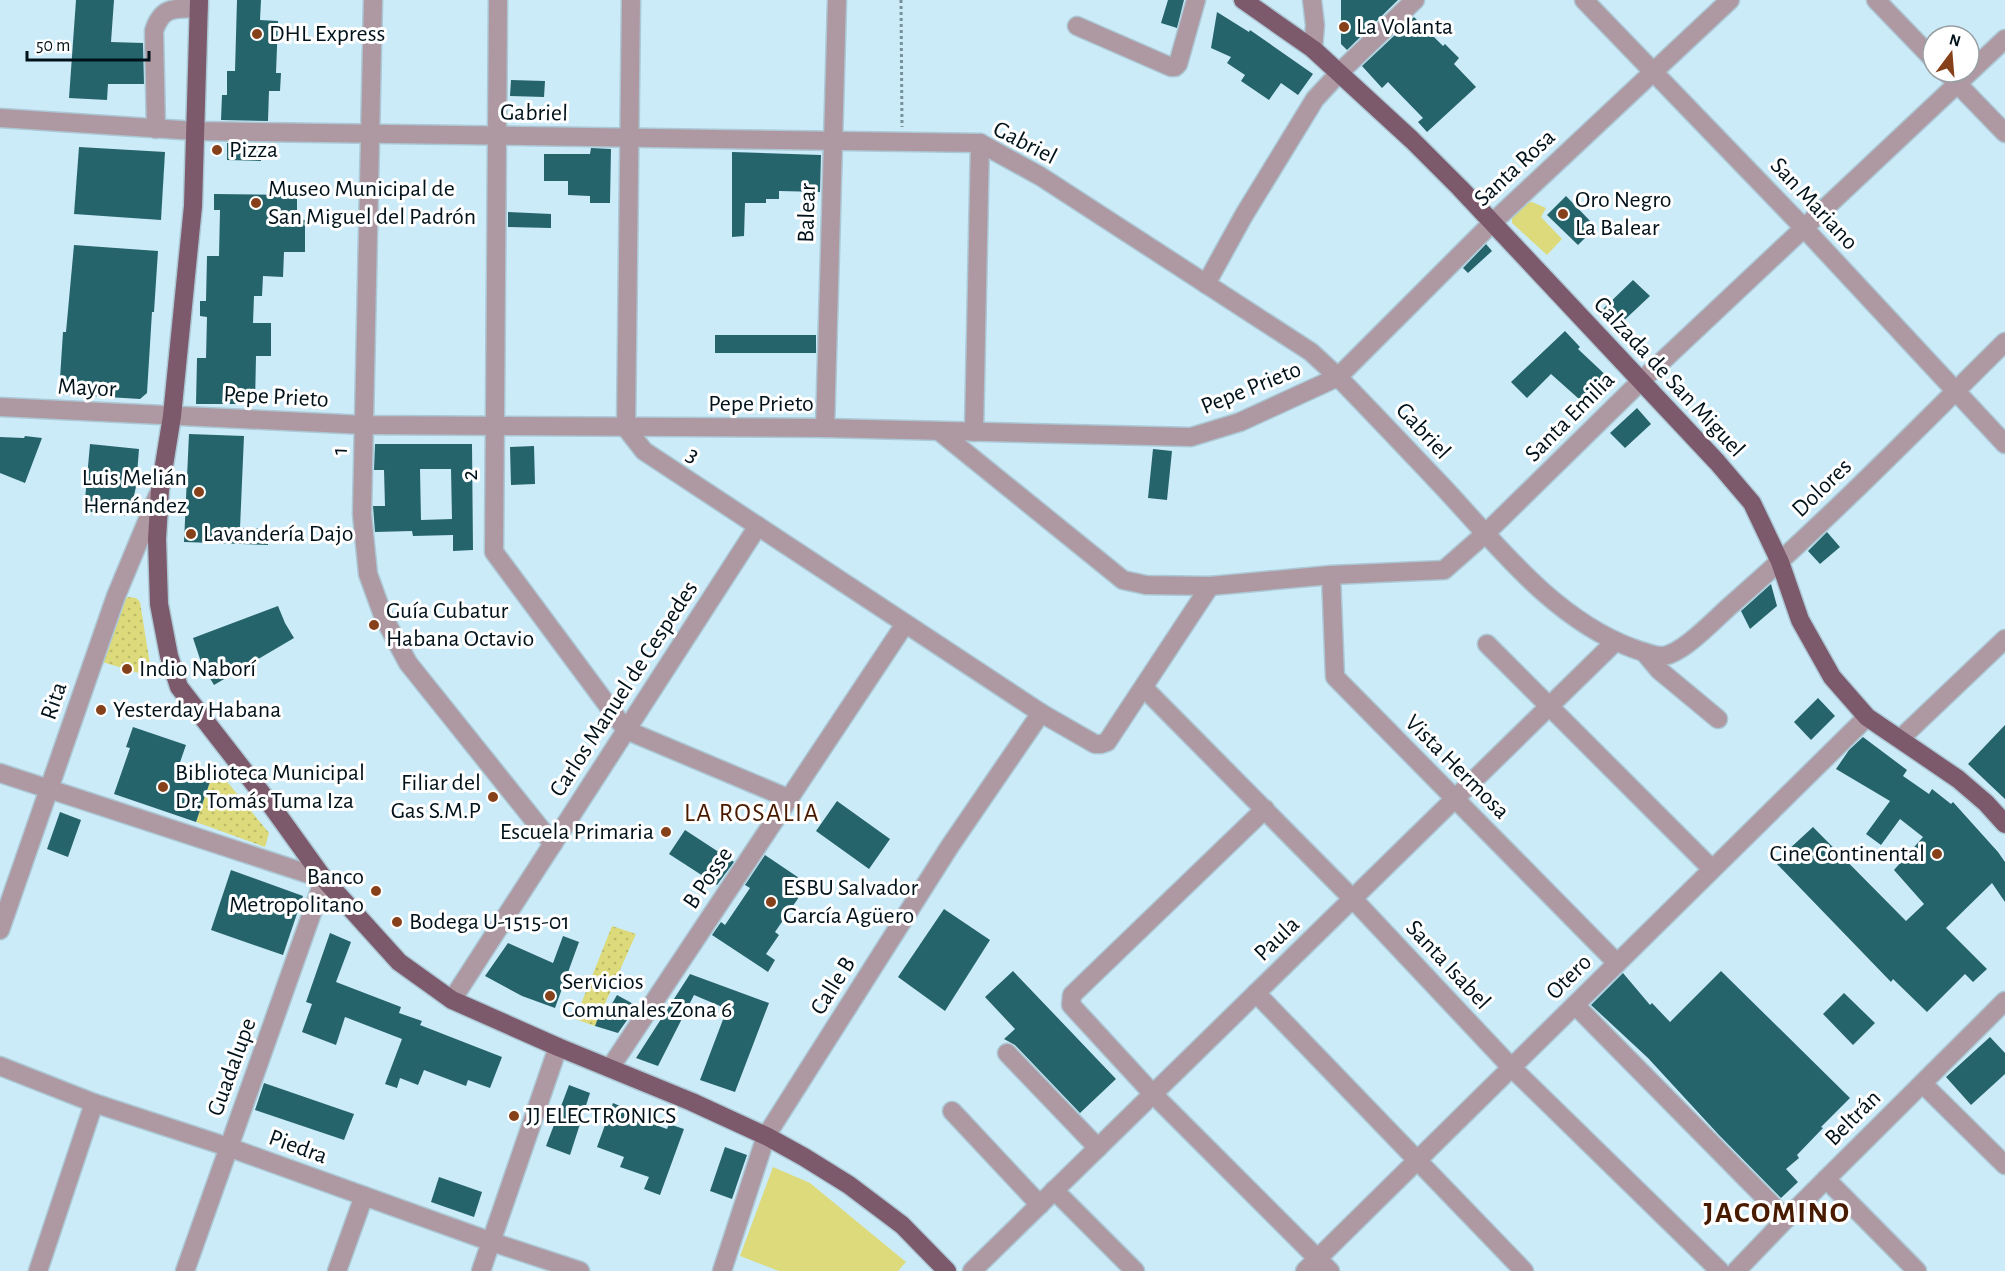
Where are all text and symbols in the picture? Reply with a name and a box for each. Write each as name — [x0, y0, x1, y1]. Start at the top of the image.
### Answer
place label: La Volanta — [1356, 15, 1453, 39]
marker: La Volanta — [1337, 20, 1351, 34]
place label: DHL Express — [269, 22, 385, 46]
scale bar — [27, 24, 148, 62]
north arrow — [1921, 24, 1981, 84]
marker: DHL Express — [250, 27, 264, 41]
text: N — [1947, 31, 1962, 50]
text: 50 m — [36, 37, 70, 55]
street label: Gabriel — [500, 100, 568, 126]
street label: Gabriel — [989, 117, 1061, 169]
street label: Santa Rosa — [1470, 125, 1560, 211]
place label: Pizza — [229, 138, 278, 162]
marker: Pizza — [210, 143, 224, 157]
street label: San Mariano — [1766, 153, 1862, 255]
place label: Museo Municipal de San Miguel del Padrón — [268, 177, 476, 229]
street label: Balear — [794, 183, 820, 243]
place label: Oro Negro La Balear — [1575, 188, 1672, 240]
marker: Museo Municipal de San Miguel del Padrón — [249, 196, 263, 210]
marker: Oro Negro La Balear — [1556, 207, 1570, 221]
street label: Calzada de San Miguel — [1589, 292, 1749, 462]
street label: Pepe Prieto — [1198, 357, 1304, 419]
street label: Santa Emilia — [1521, 368, 1619, 466]
street label: Mayor — [57, 374, 117, 402]
street label: Pepe Prieto — [223, 382, 329, 412]
street label: Pepe Prieto — [708, 392, 814, 416]
street label: Gabriel — [1391, 398, 1455, 464]
street label: 3 — [682, 442, 704, 468]
street label: 1 — [328, 446, 352, 456]
street label: Dolores — [1788, 454, 1856, 522]
place label: Luis Melián Hernández — [82, 466, 187, 518]
street label: 2 — [458, 469, 482, 480]
marker: Luis Melián Hernández — [192, 485, 206, 499]
place label: Lavandería Dajo — [203, 522, 354, 546]
marker: Lavandería Dajo — [184, 527, 198, 541]
street label: Carlos Manuel de Cespedes — [545, 577, 703, 801]
place label: Guía Cubatur Habana Octavio — [386, 599, 534, 651]
marker: Guía Cubatur Habana Octavio — [367, 618, 381, 632]
place label: Indio Naborí — [139, 657, 256, 681]
marker: Indio Naborí — [120, 662, 134, 676]
street label: Rita — [36, 679, 72, 723]
place label: Yesterday Habana — [113, 698, 281, 722]
marker: Yesterday Habana — [94, 703, 108, 717]
street label: Vista Hermosa — [1400, 710, 1514, 824]
place label: Biblioteca Municipal Dr. Tomás Tuma Iza — [175, 761, 365, 813]
place label: Filiar del Gas S.M.P — [391, 771, 481, 823]
marker: Biblioteca Municipal Dr. Tomás Tuma Iza — [156, 780, 170, 794]
marker: Filiar del Gas S.M.P — [486, 790, 500, 804]
district label: LA ROSALIA — [684, 800, 820, 826]
place label: Escuela Primaria — [500, 820, 654, 844]
marker: Escuela Primaria — [659, 825, 673, 839]
place label: Cine Continental — [1769, 842, 1925, 866]
street label: B Posse — [679, 843, 737, 913]
marker: Cine Continental — [1930, 847, 1944, 861]
place label: Banco Metropolitano — [229, 865, 364, 917]
place label: ESBU Salvador García Agüero — [783, 876, 918, 928]
marker: Banco Metropolitano — [369, 884, 383, 898]
marker: ESBU Salvador García Agüero — [764, 895, 778, 909]
place label: Bodega U-1515-01 — [409, 910, 570, 934]
street label: Paula — [1250, 912, 1304, 966]
marker: Bodega U-1515-01 — [390, 915, 404, 929]
street label: Santa Isabel — [1401, 916, 1495, 1014]
street label: Otero — [1542, 950, 1596, 1004]
street label: Calle B — [806, 953, 860, 1019]
place label: Servicios Comunales Zona 6 — [562, 970, 732, 1022]
marker: Servicios Comunales Zona 6 — [543, 989, 557, 1003]
street label: Guadalupe — [203, 1015, 261, 1119]
street label: Beltrán — [1820, 1085, 1886, 1151]
place label: JJ ELECTRONICS — [526, 1104, 676, 1128]
marker: JJ ELECTRONICS — [507, 1109, 521, 1123]
street label: Piedra — [266, 1125, 330, 1169]
district label: JACOMINO — [1704, 1198, 1850, 1228]

